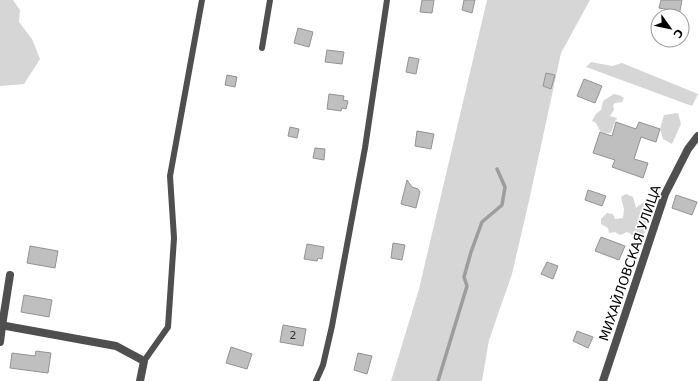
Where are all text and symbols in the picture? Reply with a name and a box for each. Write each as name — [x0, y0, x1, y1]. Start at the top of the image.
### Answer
north arrow — [650, 8, 690, 48]
text: С — [670, 26, 686, 40]
street label: МИХАЙЛОВСКАЯ УЛИЦА — [596, 183, 664, 343]
house number: 2 — [290, 329, 297, 342]

